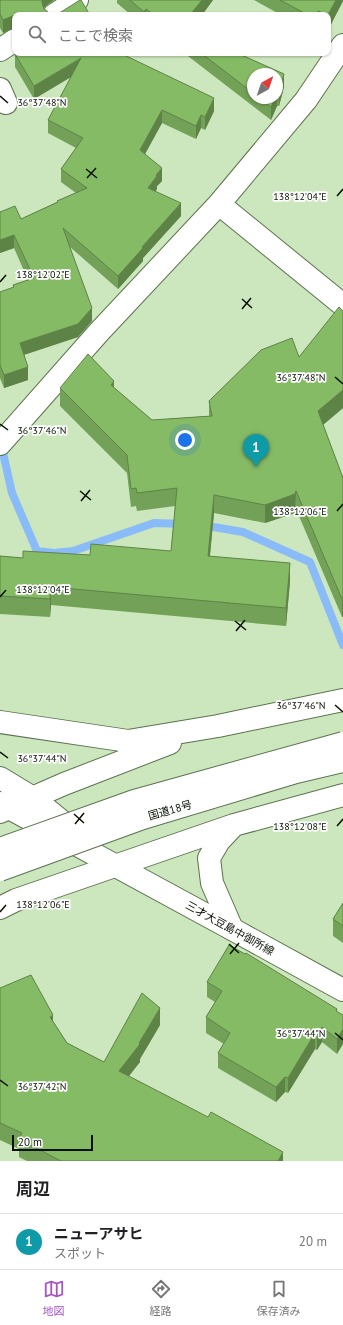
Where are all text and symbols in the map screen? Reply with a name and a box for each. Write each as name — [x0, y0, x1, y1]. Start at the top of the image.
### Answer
search box — [12, 12, 331, 56]
icon: search — [26, 23, 48, 45]
text: ここで検索 — [58, 26, 133, 45]
north arrow — [247, 68, 283, 104]
text: 36°37'48"N — [17, 96, 67, 109]
text: 138°12'04"E — [273, 190, 327, 203]
text: 138°12'02"E — [16, 268, 70, 281]
text: 36°37'48"N — [276, 371, 326, 384]
text: 36°37'46"N — [17, 424, 67, 437]
your location — [175, 430, 195, 450]
pin: 1 — [243, 434, 269, 467]
text: 138°12'06"E — [273, 505, 327, 518]
text: 138°12'04"E — [16, 583, 70, 596]
text: 36°37'46"N — [276, 699, 326, 712]
text: 36°37'44"N — [17, 752, 67, 765]
street label: 国道18号 — [146, 797, 194, 823]
text: 138°12'08"E — [273, 820, 327, 833]
text: 138°12'06"E — [16, 898, 70, 911]
street label: 三才大豆島中御所線 — [183, 898, 277, 958]
text: 36°37'44"N — [276, 1027, 326, 1040]
text: 36°37'42"N — [17, 1080, 67, 1093]
scale bar — [12, 1133, 93, 1152]
text: 20 m — [18, 1135, 42, 1149]
text: 周辺 — [16, 1178, 50, 1200]
text: ニューアサヒ — [54, 1224, 143, 1243]
text: 1 — [25, 1233, 33, 1250]
text: 20 m — [299, 1233, 327, 1250]
text: スポット — [54, 1245, 106, 1262]
tab: 地図 — [43, 1278, 65, 1318]
tab: 経路 — [150, 1278, 172, 1318]
tab: 保存済み — [257, 1278, 301, 1318]

